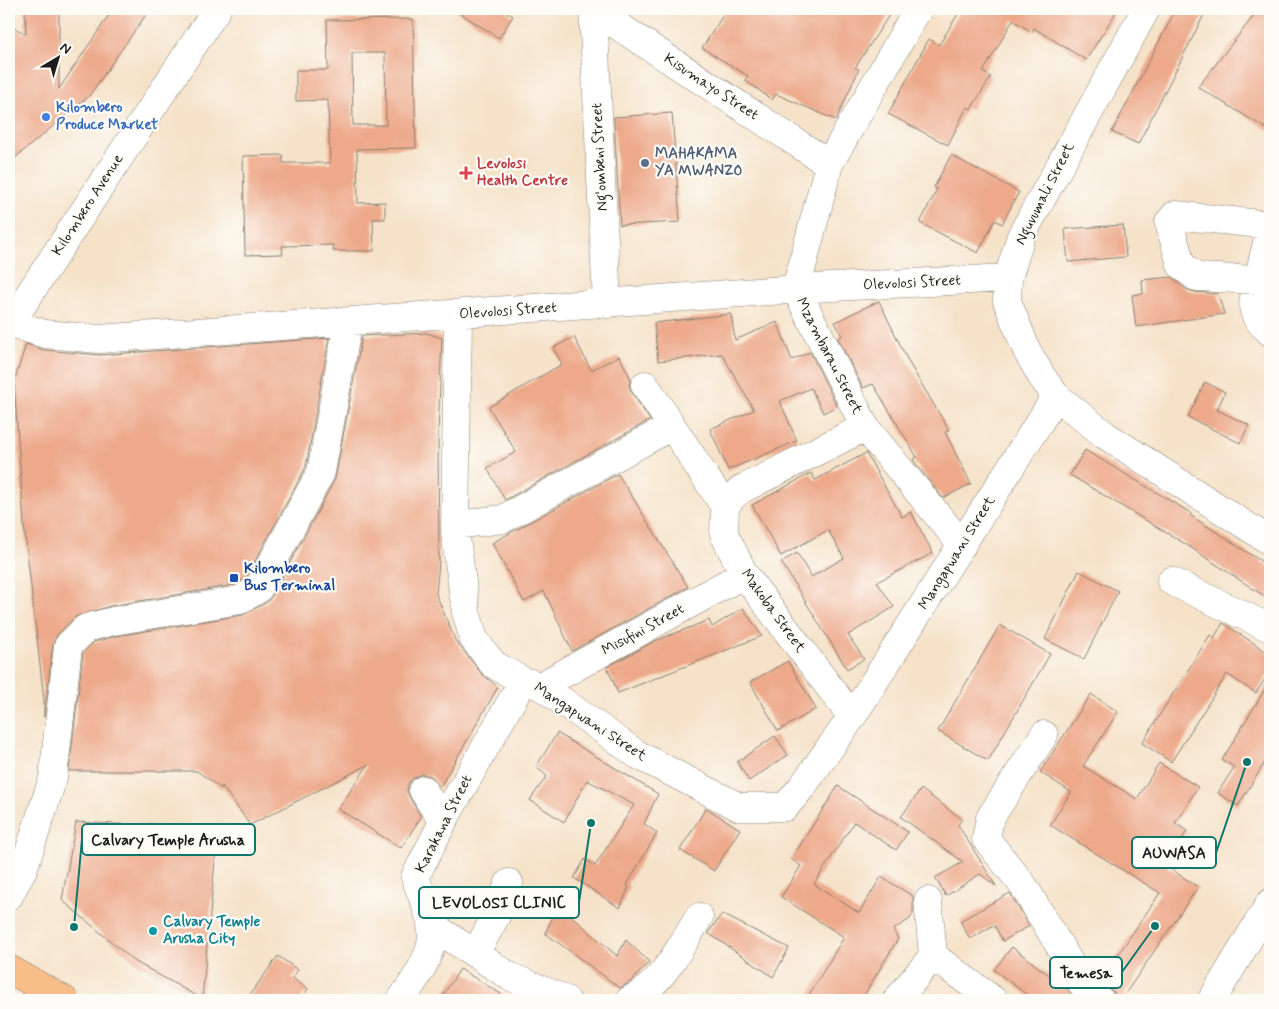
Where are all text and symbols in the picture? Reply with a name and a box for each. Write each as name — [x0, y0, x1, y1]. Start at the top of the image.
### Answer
north arrow — [32, 32, 82, 82]
text: N — [56, 39, 75, 59]
street label: Kisumayo Street — [660, 49, 763, 125]
place label: Kilombero Produce Market — [56, 98, 158, 135]
street label: Ng'ombeni Street — [587, 102, 614, 212]
marker: Kilombero Produce Market — [40, 111, 52, 123]
street label: Nguvumali Street — [1011, 139, 1080, 249]
place label: MAHAKAMA YA MWANZO — [655, 144, 742, 181]
street label: Kilombero Avenue — [48, 150, 128, 260]
place label: Levolosi Health Centre — [477, 154, 568, 191]
marker: MAHAKAMA YA MWANZO — [639, 157, 651, 169]
marker: Levolosi Health Centre — [459, 166, 473, 180]
street label: Olevolosi Street — [863, 270, 962, 296]
street label: Mzambarau Street — [791, 294, 867, 418]
street label: Olevolosi Street — [458, 298, 558, 324]
street label: Mangapwani Street — [914, 492, 1001, 614]
place label: Kilombero Bus Terminal — [244, 559, 336, 596]
street label: Makoba Street — [736, 565, 810, 657]
marker: Kilombero Bus Terminal — [228, 572, 240, 584]
street label: Misufini Street — [598, 599, 688, 661]
street label: Mangapwani Street — [529, 678, 650, 767]
street label: Karakana Street — [411, 771, 477, 876]
callout: Calvary Temple Arusha — [82, 824, 255, 855]
text: Calvary Temple Arusha — [91, 830, 245, 851]
callout: AUWASA — [1132, 837, 1216, 868]
text: AUWASA — [1142, 843, 1206, 864]
callout: LEVOLOSI CLINIC — [419, 887, 579, 918]
text: LEVOLOSI CLINIC — [432, 893, 567, 914]
place label: Calvary Temple Arusha City — [163, 912, 260, 949]
marker: Calvary Temple Arusha City — [147, 925, 159, 937]
callout: Temesa — [1050, 957, 1122, 988]
text: Temesa — [1060, 963, 1113, 984]

